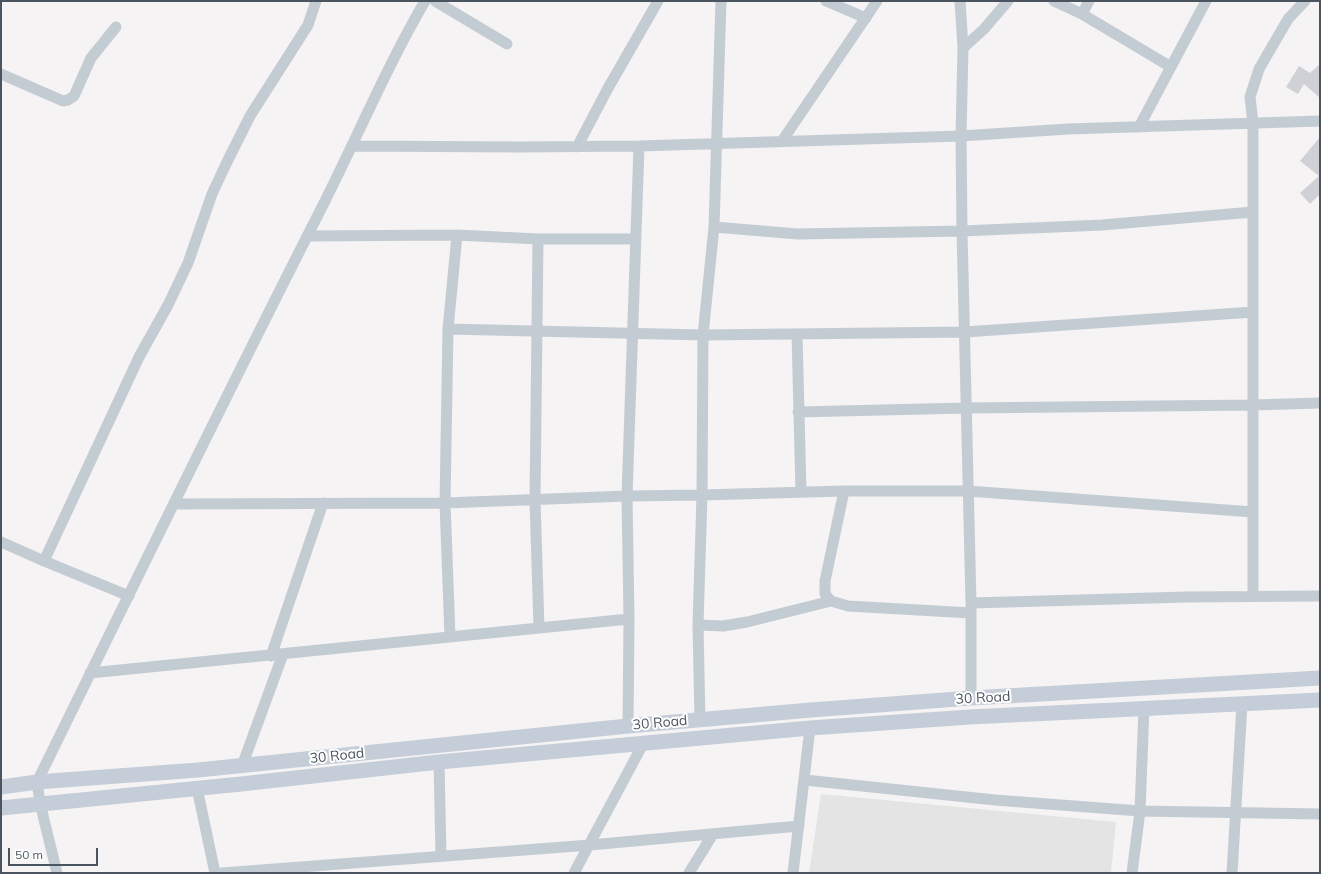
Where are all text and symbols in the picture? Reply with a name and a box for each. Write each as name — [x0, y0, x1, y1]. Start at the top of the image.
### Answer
street label: 30 Road — [955, 688, 1011, 708]
street label: 30 Road — [632, 712, 688, 734]
street label: 30 Road — [309, 745, 365, 767]
scale bar — [10, 840, 100, 866]
text: 50 m — [15, 847, 43, 862]

